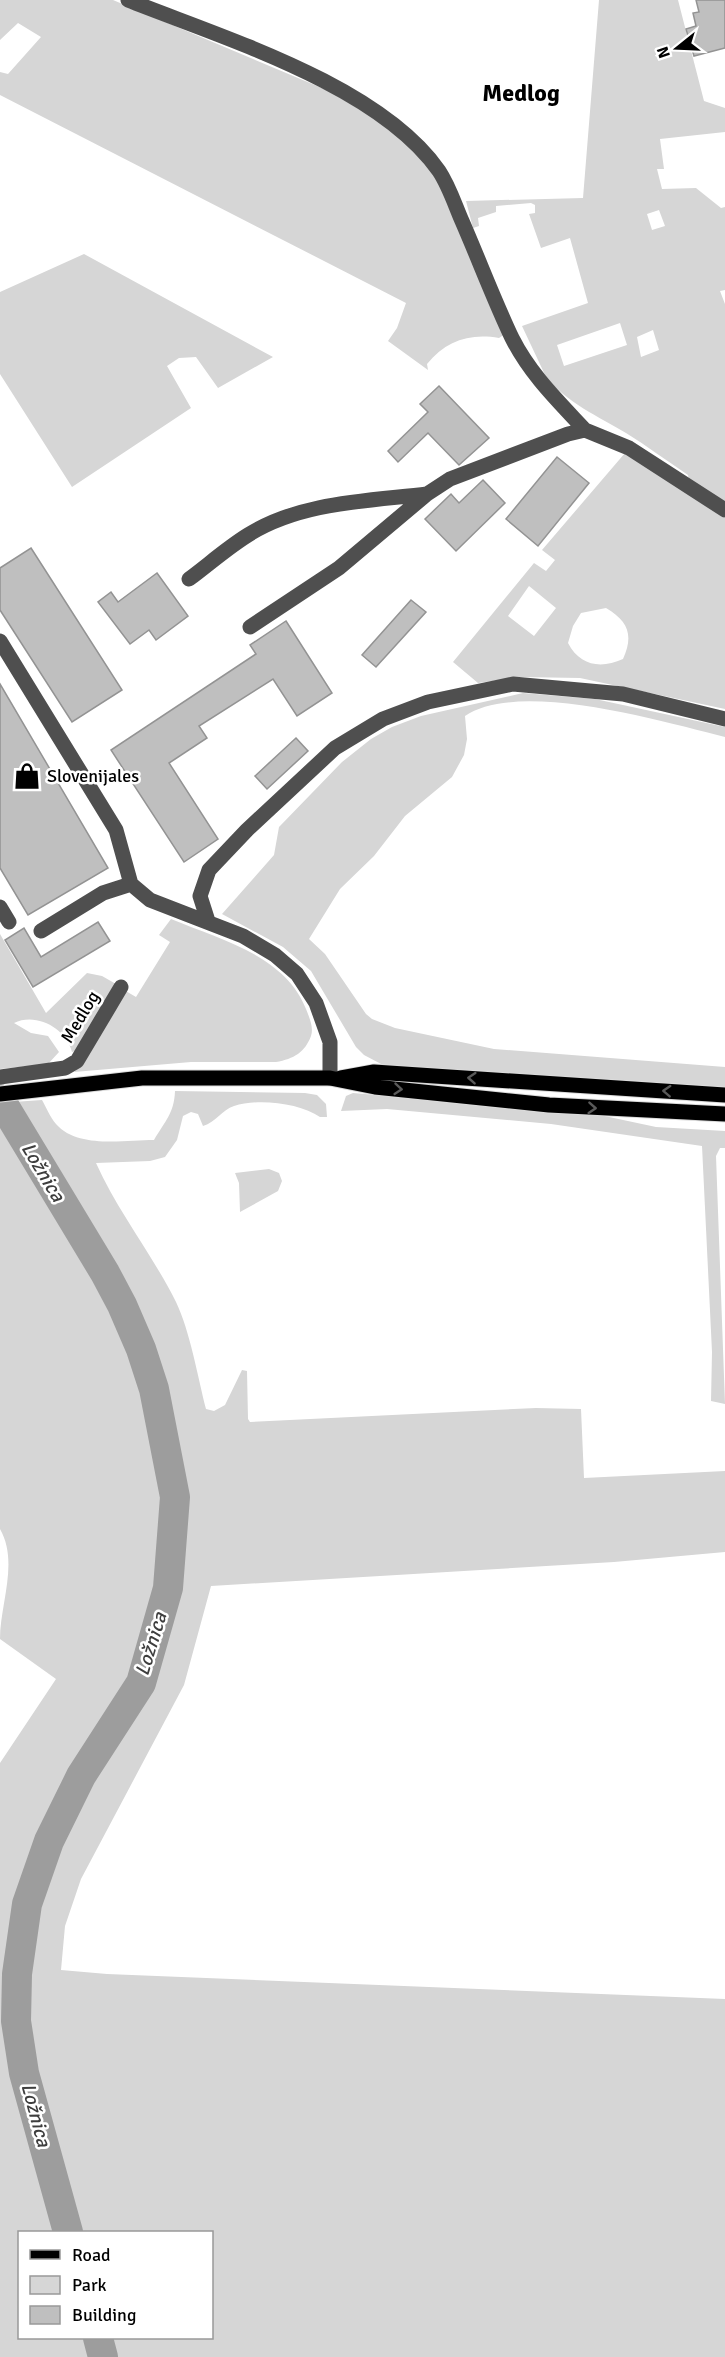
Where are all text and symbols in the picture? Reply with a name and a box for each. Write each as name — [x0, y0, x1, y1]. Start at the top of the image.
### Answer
north arrow — [647, 18, 707, 78]
text: N — [652, 44, 675, 61]
district label: Medlog — [482, 78, 560, 108]
shop icon: Slovenijales — [12, 761, 42, 791]
place label: Slovenijales — [47, 765, 139, 787]
street label: Medlog — [56, 987, 104, 1047]
one-way arrow — [468, 1072, 477, 1085]
one-way arrow — [394, 1082, 403, 1095]
one-way arrow — [662, 1085, 671, 1098]
one-way arrow — [588, 1101, 597, 1114]
water label: Ložnica — [16, 1138, 71, 1207]
water label: Ložnica — [130, 1609, 173, 1679]
water label: Ložnica — [16, 2080, 57, 2150]
legend — [18, 2231, 213, 2339]
text: Road — [72, 2244, 111, 2266]
text: Park — [72, 2274, 107, 2296]
text: Building — [72, 2304, 136, 2326]

